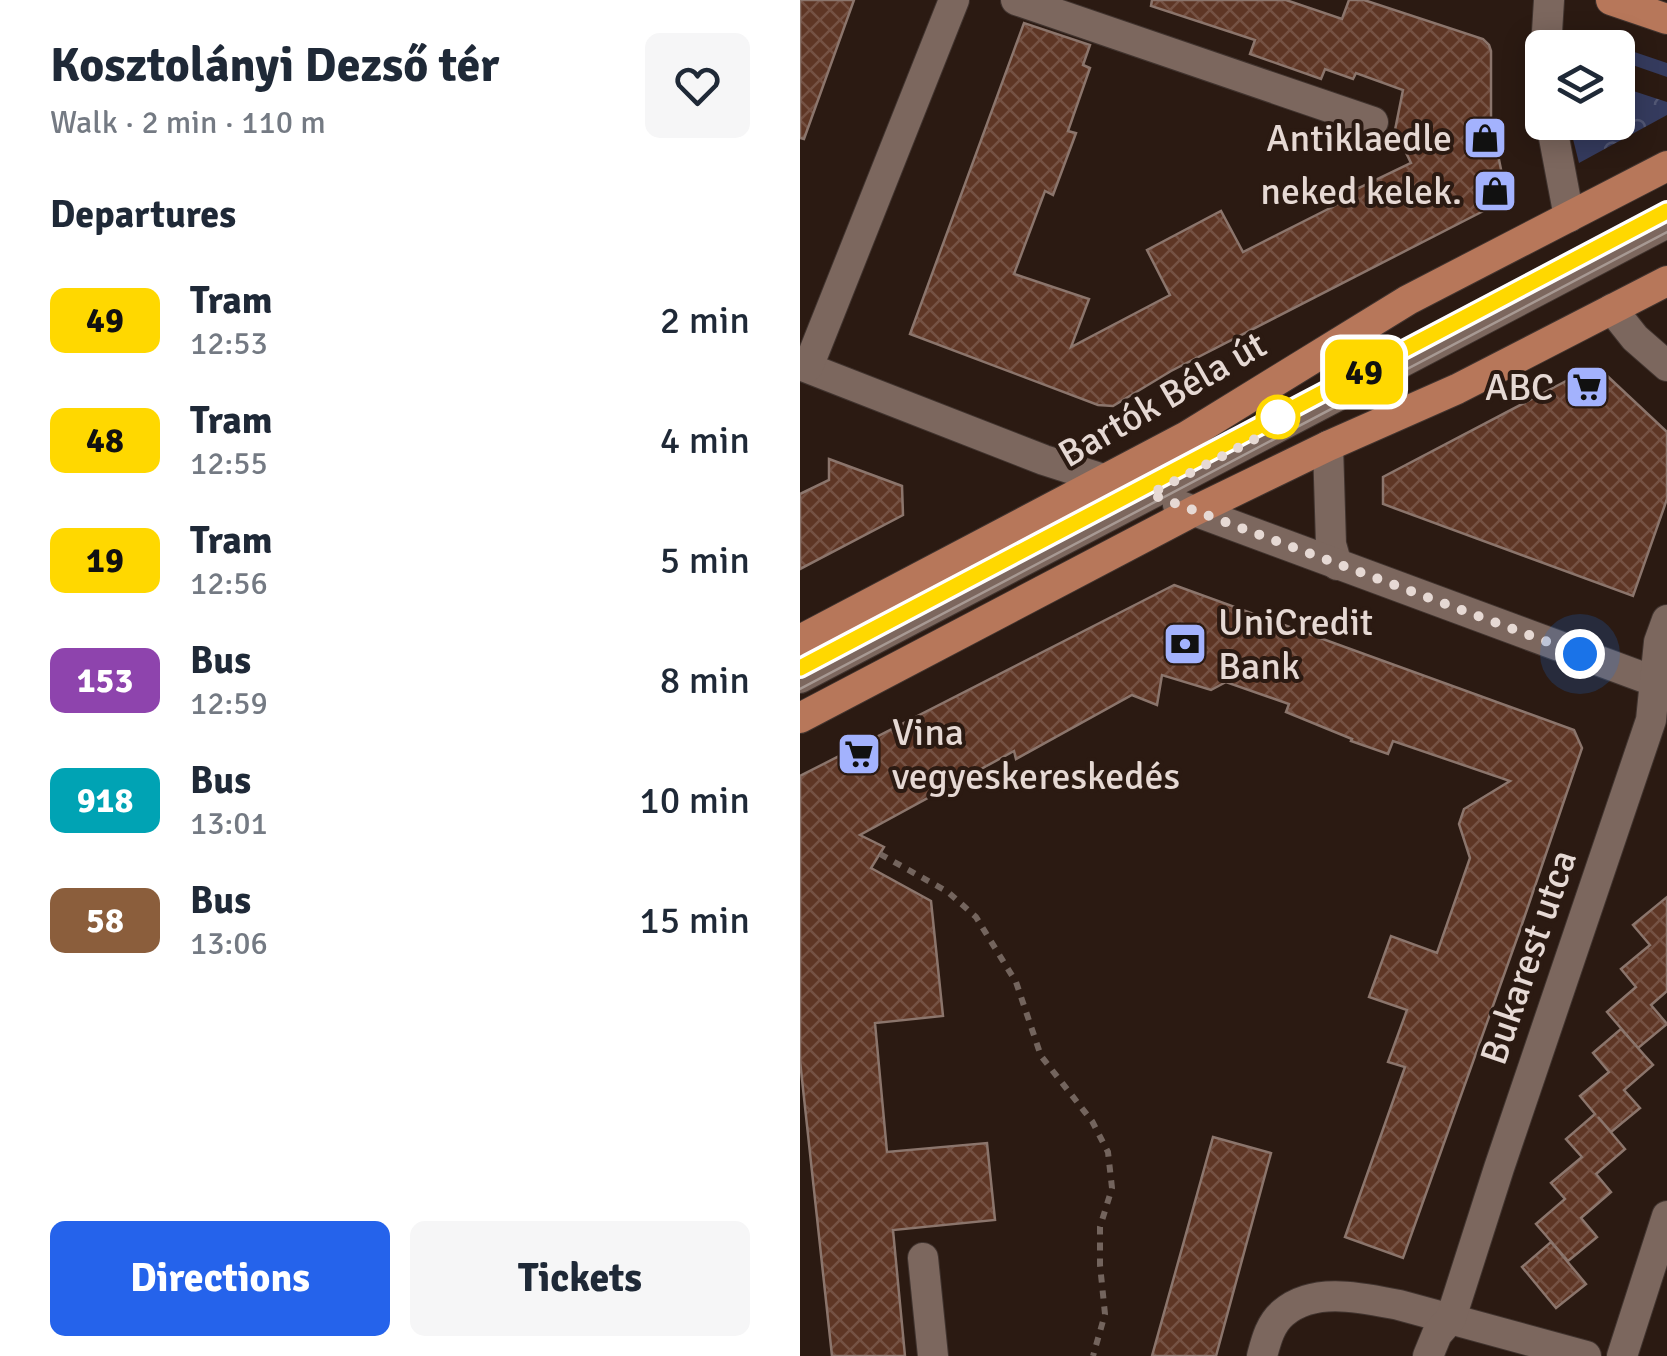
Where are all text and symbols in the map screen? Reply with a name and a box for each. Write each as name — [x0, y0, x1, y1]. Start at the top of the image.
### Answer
map controls — [1525, 30, 1635, 140]
button: layers — [1525, 30, 1635, 140]
button: heart — [645, 33, 750, 138]
text: Kosztolányi Dezső tér — [50, 36, 499, 95]
text: Walk · 2 min · 110 m — [50, 103, 326, 142]
place label: Antiklaedle — [1266, 115, 1452, 162]
shop icon: Antiklaedle — [1462, 115, 1508, 161]
place label: neked kelek. — [1260, 168, 1462, 215]
shop icon: neked kelek. — [1472, 168, 1518, 214]
text: Departures — [50, 191, 236, 238]
text: Tram — [190, 277, 273, 324]
text: 2 min — [660, 297, 750, 344]
text: 49 — [86, 299, 124, 342]
street label: Bartók Béla út — [1050, 321, 1275, 478]
text: 12:53 — [190, 324, 268, 363]
line badge: 49 — [1319, 340, 1409, 404]
text: 49 — [1345, 351, 1383, 394]
place label: ABC — [1485, 364, 1554, 411]
supermarket icon: ABC — [1564, 364, 1610, 410]
unlabelled marker — [1257, 396, 1299, 438]
text: Tram — [190, 397, 273, 444]
text: 4 min — [660, 417, 750, 464]
text: 48 — [86, 419, 124, 462]
text: 12:55 — [190, 444, 268, 483]
text: Tram — [190, 517, 273, 564]
text: 5 min — [660, 537, 750, 584]
text: 19 — [86, 539, 124, 582]
text: 12:56 — [190, 564, 268, 603]
place label: UniCredit Bank — [1218, 599, 1373, 690]
bank icon: UniCredit Bank — [1162, 621, 1208, 667]
your location — [1555, 629, 1605, 679]
text: Bus — [190, 637, 251, 684]
text: 8 min — [660, 657, 750, 704]
text: 153 — [77, 659, 133, 702]
text: 12:59 — [190, 684, 268, 723]
place label: Vina vegyeskereskedés — [892, 709, 1180, 800]
supermarket icon: Vina vegyeskereskedés — [836, 731, 882, 777]
text: Bus — [190, 757, 251, 804]
text: 10 min — [639, 777, 750, 824]
text: 918 — [77, 779, 133, 822]
text: 13:01 — [190, 804, 268, 843]
street label: Bukarest utca — [1470, 844, 1587, 1071]
text: Bus — [190, 877, 251, 924]
text: 15 min — [639, 897, 750, 944]
text: 58 — [86, 899, 124, 942]
text: 13:06 — [190, 924, 268, 963]
button: Directions — [50, 1221, 390, 1336]
button: Tickets — [410, 1221, 750, 1336]

